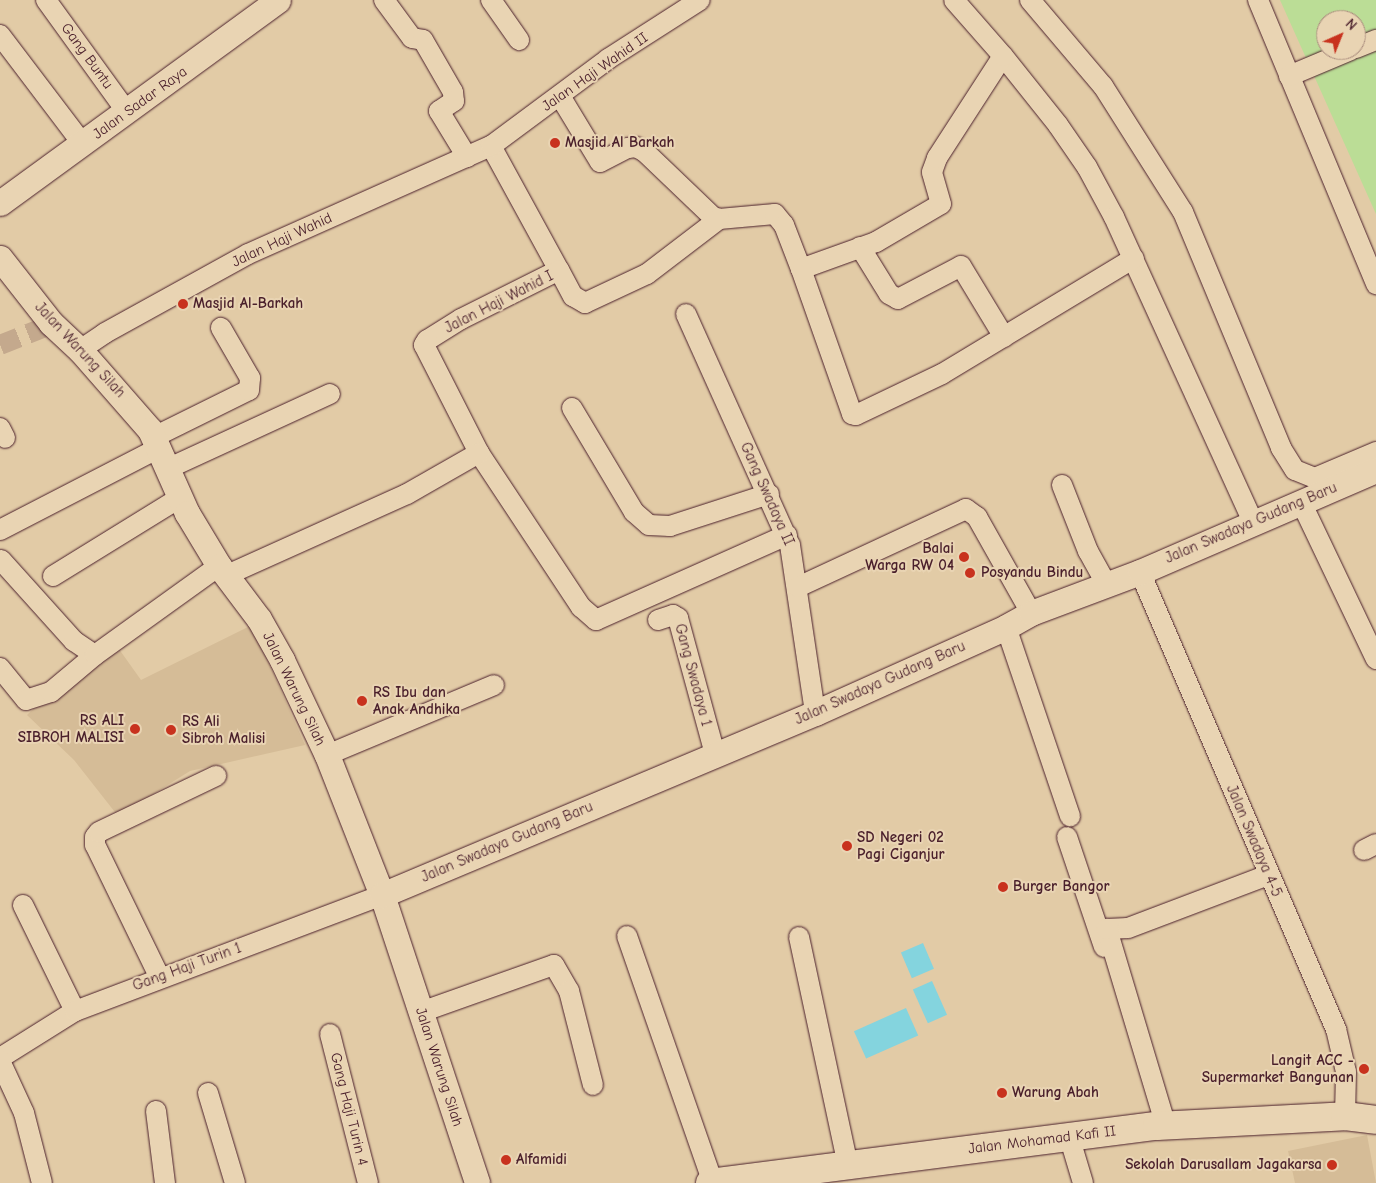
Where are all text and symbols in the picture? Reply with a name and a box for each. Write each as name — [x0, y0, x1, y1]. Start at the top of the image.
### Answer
north arrow — [1316, 10, 1366, 60]
text: N — [1342, 15, 1360, 34]
street label: Gang Buntu — [57, 20, 117, 92]
street label: Jalan Haji Wahid II — [538, 29, 652, 115]
street label: Jalan Sadar Raya — [89, 63, 191, 143]
place label: Masjid Al Barkah — [565, 134, 674, 152]
marker: Masjid Al Barkah — [549, 137, 561, 149]
street label: Jalan Haji Wahid — [229, 209, 335, 271]
street label: Jalan Haji Wahid I — [442, 267, 556, 337]
place label: Masjid Al-Barkah — [193, 295, 303, 313]
street label: Jalan Warung Silah — [31, 298, 129, 402]
marker: Masjid Al-Barkah — [177, 298, 189, 310]
street label: Gang Swadaya II — [736, 440, 798, 548]
street label: Jalan Swadaya Gudang Baru — [1163, 479, 1339, 567]
place label: Balai Warga RW 04 — [865, 539, 954, 574]
marker: Balai Warga RW 04 — [958, 551, 970, 563]
place label: Posyandu Bindu — [981, 564, 1083, 582]
marker: Posyandu Bindu — [963, 566, 977, 580]
street label: Gang Swadaya 1 — [671, 622, 715, 728]
street label: Jalan Warung Silah — [259, 629, 329, 749]
street label: Jalan Swadaya Gudang Baru — [792, 637, 968, 729]
place label: RS Ibu dan Anak Andhika — [373, 683, 460, 718]
marker: RS Ibu dan Anak Andhika — [355, 694, 369, 708]
place label: RS ALI SIBROH MALISI — [18, 711, 124, 746]
place label: RS Ali Sibroh Malisi — [182, 712, 265, 747]
marker: RS ALI SIBROH MALISI — [128, 722, 142, 736]
marker: RS Ali Sibroh Malisi — [164, 723, 178, 737]
street label: Jalan Swadaya 4-5 — [1222, 782, 1286, 900]
street label: Jalan Swadaya Gudang Baru — [419, 798, 595, 886]
place label: SD Negeri 02 Pagi Ciganjur — [857, 828, 944, 863]
marker: SD Negeri 02 Pagi Ciganjur — [841, 840, 853, 852]
place label: Burger Bangor — [1013, 878, 1109, 896]
marker: Burger Bangor — [997, 881, 1009, 893]
street label: Gang Haji Turin 1 — [130, 939, 244, 995]
street label: Jalan Warung Silah — [411, 1005, 467, 1129]
street label: Gang Haji Turin 4 — [326, 1051, 372, 1167]
place label: Langit ACC - Supermarket Bangunan — [1202, 1051, 1354, 1086]
marker: Langit ACC - Supermarket Bangunan — [1358, 1063, 1370, 1075]
place label: Warung Abah — [1012, 1084, 1099, 1102]
marker: Warung Abah — [996, 1087, 1008, 1099]
street label: Jalan Mohamad Kafi II — [967, 1122, 1117, 1158]
place label: Alfamidi — [516, 1151, 567, 1169]
marker: Alfamidi — [500, 1154, 512, 1166]
place label: Sekolah Darusallam Jagakarsa — [1125, 1156, 1322, 1174]
marker: Sekolah Darusallam Jagakarsa — [1326, 1159, 1338, 1171]

